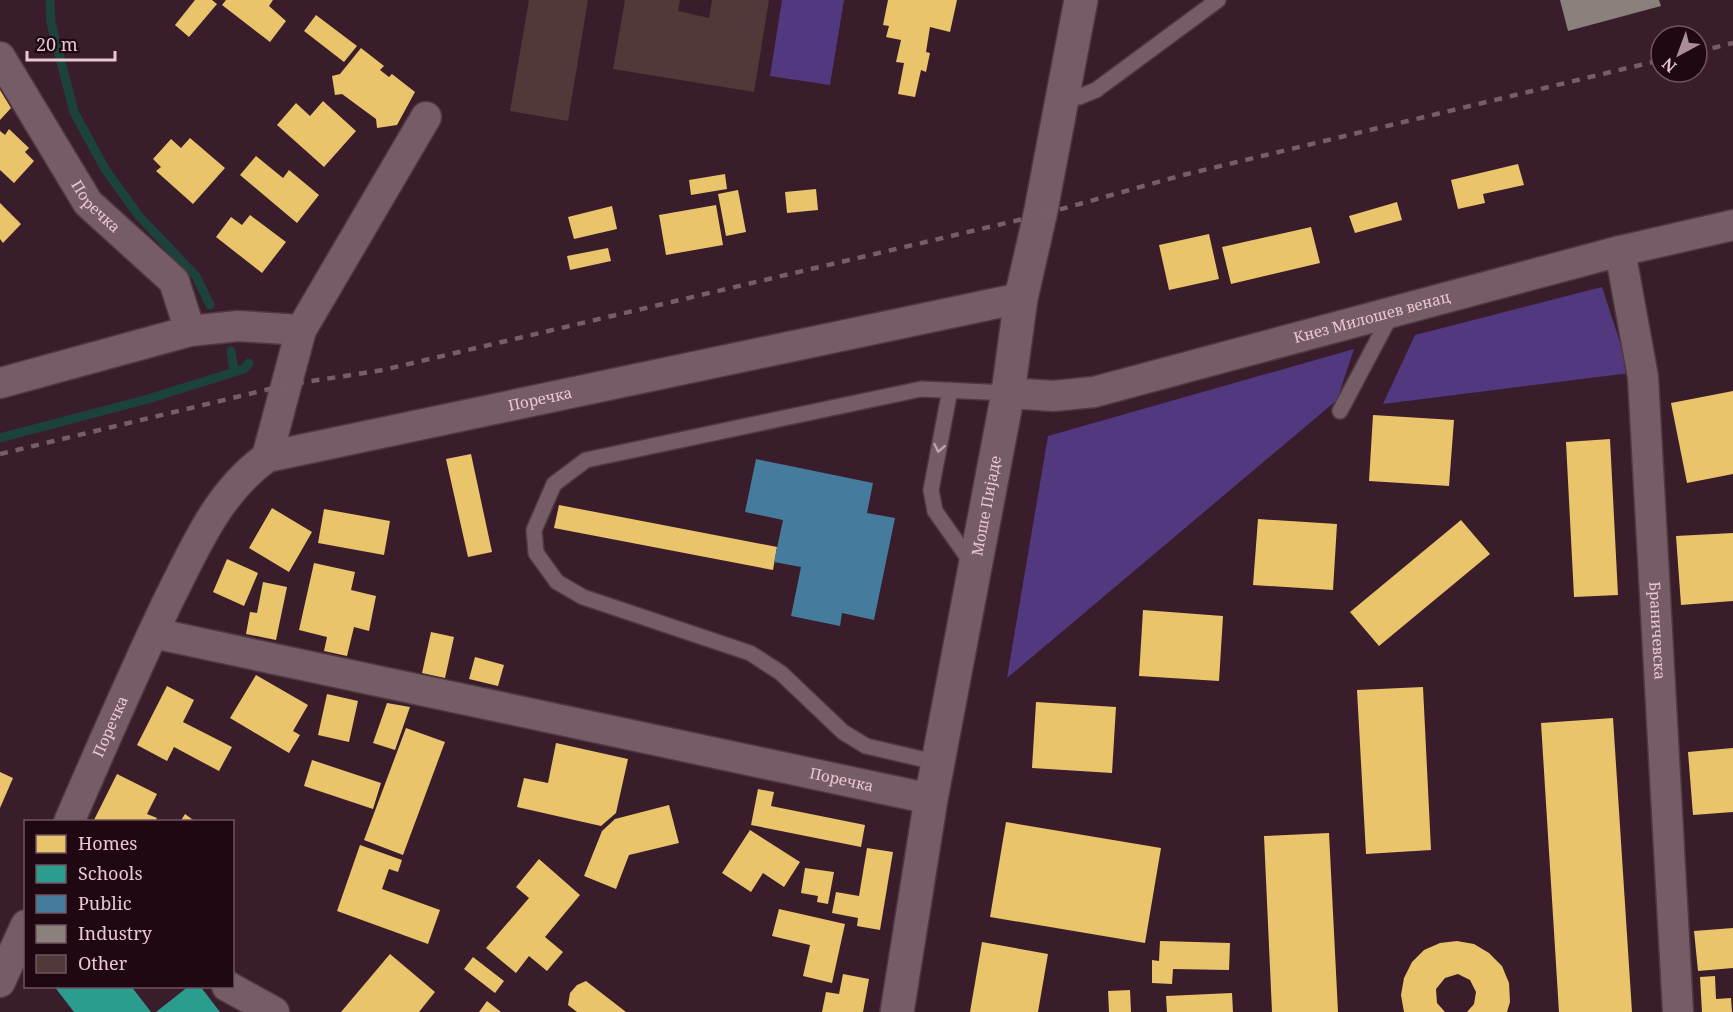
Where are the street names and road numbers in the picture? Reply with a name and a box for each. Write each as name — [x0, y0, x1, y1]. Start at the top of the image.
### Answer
street label: Поречка — [67, 176, 125, 237]
street label: Кнез Милошев венац — [1291, 286, 1452, 347]
street label: Поречка — [506, 382, 574, 415]
street label: Моше Пијаде — [966, 454, 1005, 558]
street label: Браничевска — [1645, 581, 1671, 680]
street label: Поречка — [87, 692, 132, 760]
street label: Поречка — [808, 762, 876, 795]

